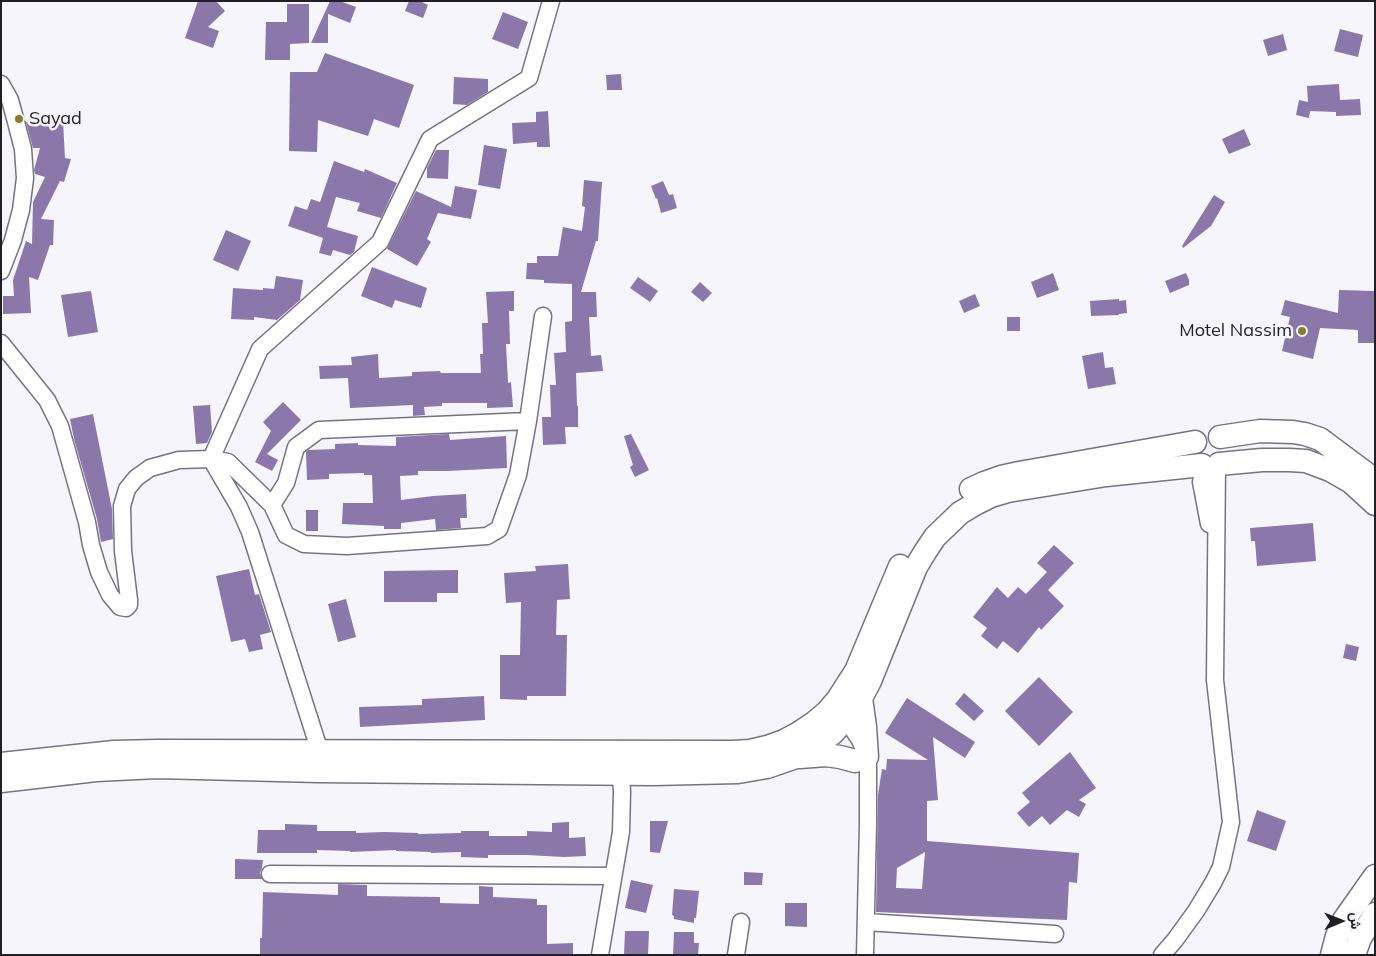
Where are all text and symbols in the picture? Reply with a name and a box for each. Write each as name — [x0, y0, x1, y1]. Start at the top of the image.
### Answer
place label: Sayad — [29, 108, 82, 130]
marker: Sayad — [13, 113, 25, 125]
place label: Motel Nassim — [1179, 320, 1292, 342]
marker: Motel Nassim — [1296, 325, 1308, 337]
north arrow — [1316, 896, 1366, 946]
text: ش — [1347, 912, 1365, 929]

